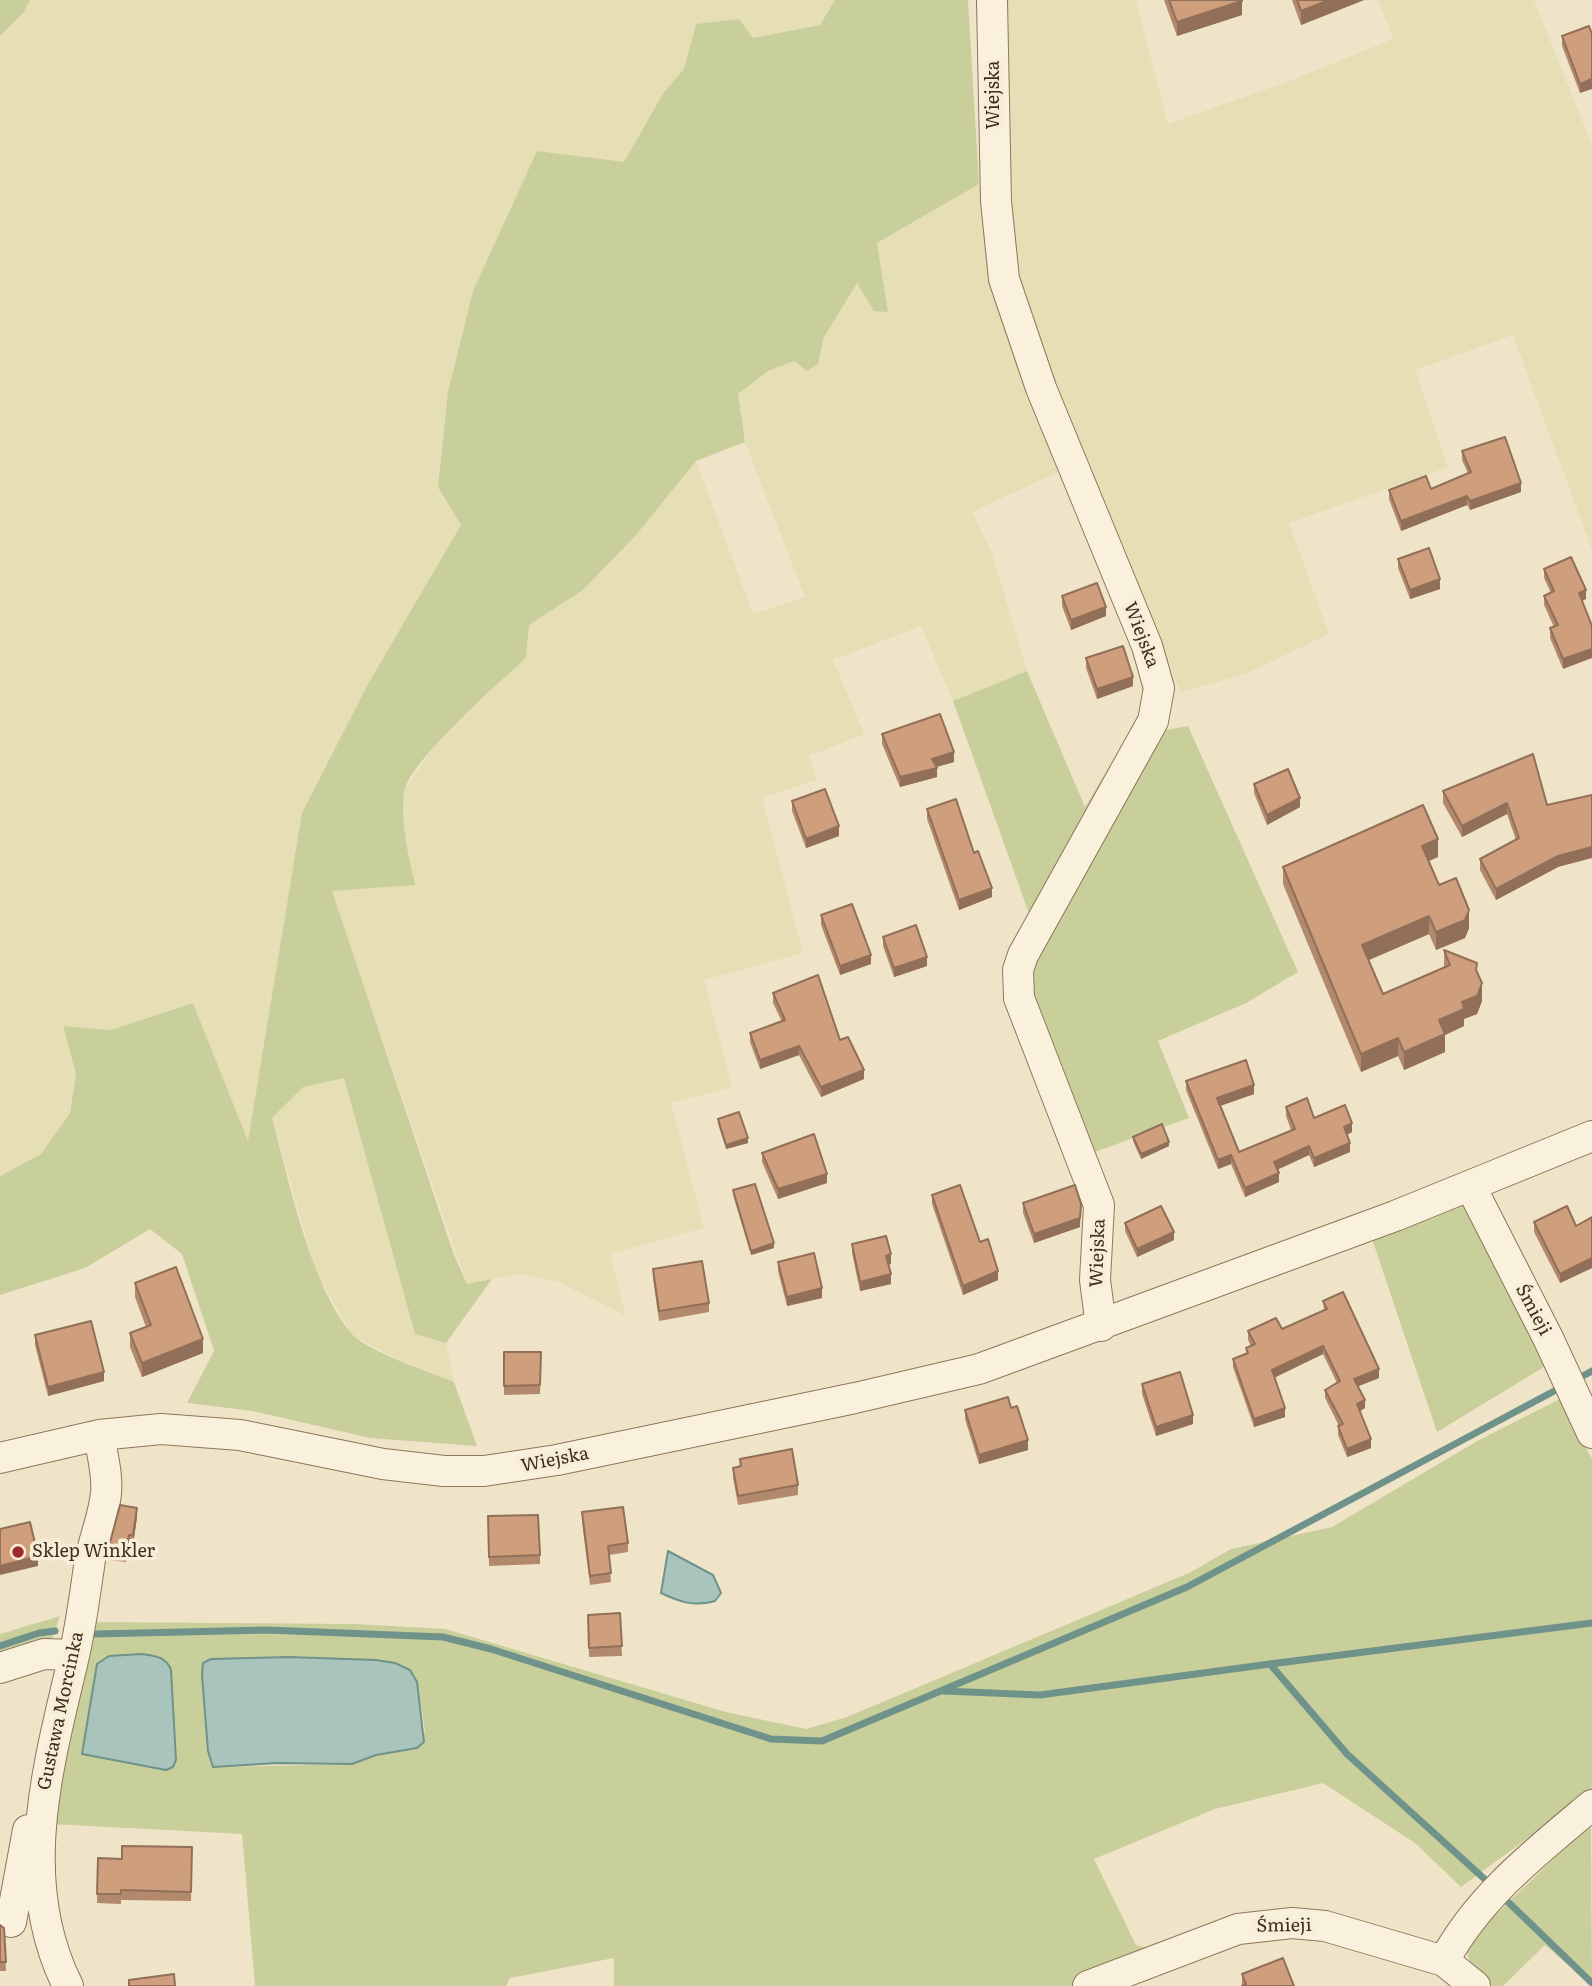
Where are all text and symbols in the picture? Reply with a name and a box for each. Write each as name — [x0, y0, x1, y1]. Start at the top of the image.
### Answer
street label: Wiejska — [983, 61, 1005, 129]
street label: Wiejska — [1119, 599, 1163, 671]
street label: Wiejska — [1086, 1218, 1110, 1288]
street label: Śmieji — [1511, 1281, 1555, 1339]
street label: Wiejska — [519, 1443, 591, 1477]
place label: Sklep Winkler — [32, 1541, 155, 1563]
marker: Sklep Winkler — [10, 1544, 26, 1560]
street label: Gustawa Morcinka — [34, 1630, 88, 1792]
street label: Śmieji — [1256, 1915, 1312, 1937]

